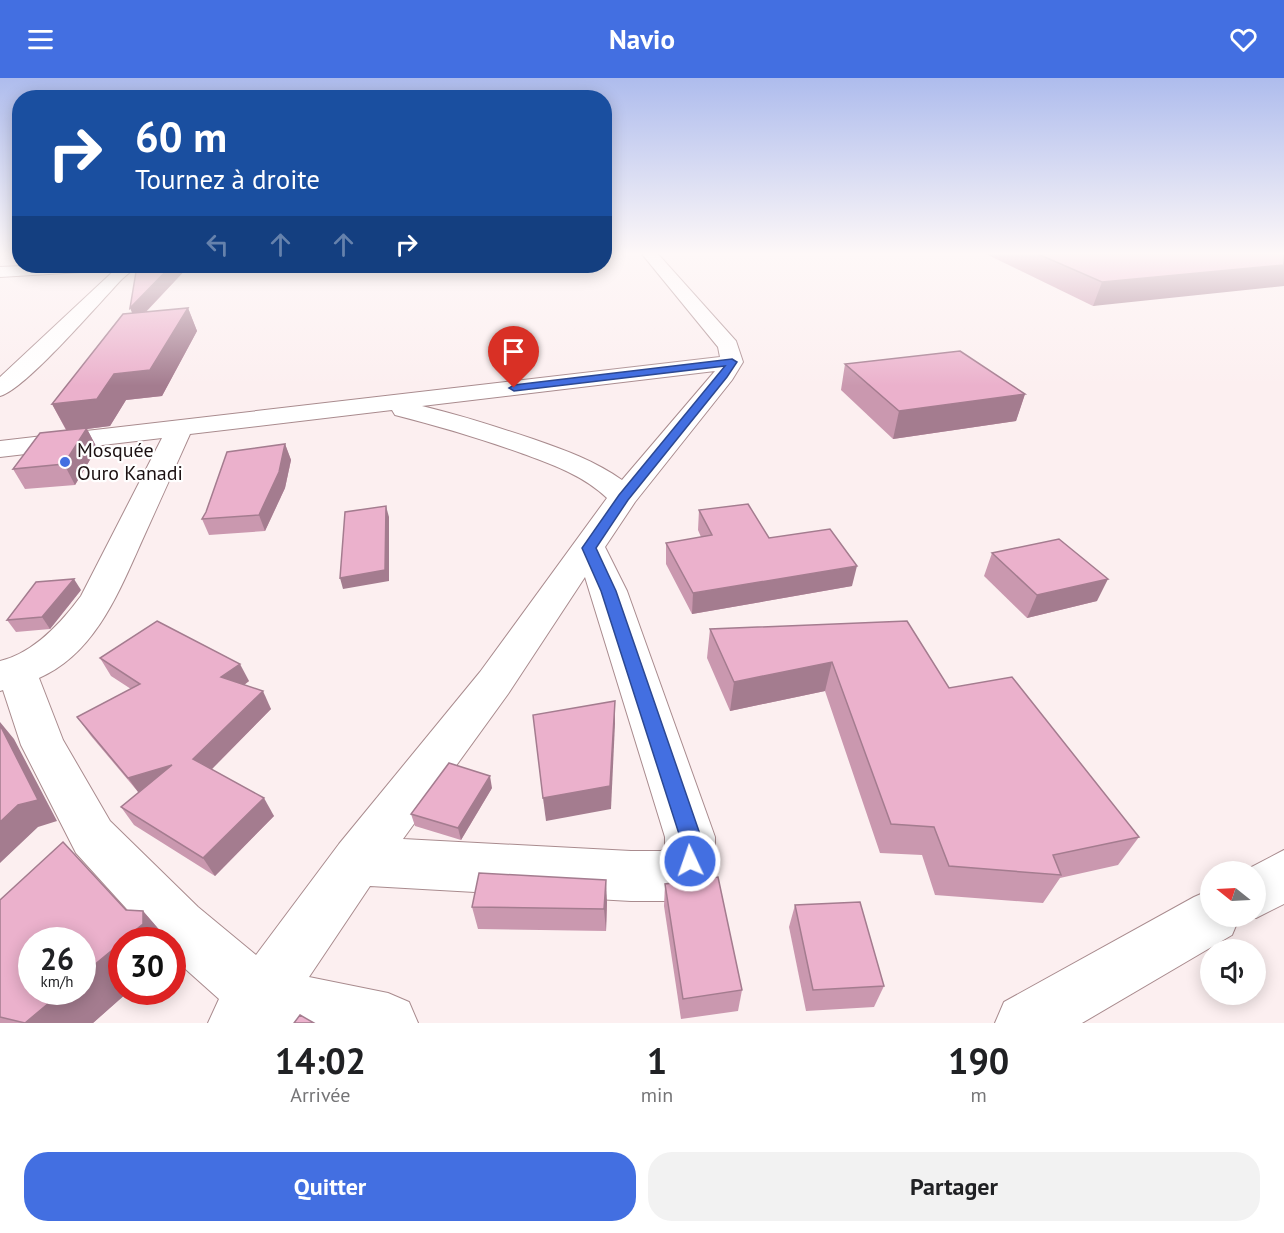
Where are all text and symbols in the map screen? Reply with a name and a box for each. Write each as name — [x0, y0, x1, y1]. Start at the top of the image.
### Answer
text: Navio — [609, 22, 675, 56]
icon: menu — [24, 23, 57, 56]
icon: heart — [1227, 23, 1260, 56]
text: 60 m — [135, 109, 227, 164]
icon: right — [36, 114, 114, 192]
text: Tournez à droite — [135, 162, 320, 196]
icon: left — [201, 228, 234, 261]
icon: ahead — [264, 228, 297, 261]
icon: ahead — [327, 228, 360, 261]
icon: right — [390, 228, 423, 261]
pin — [488, 326, 539, 388]
icon: arrive — [497, 335, 530, 368]
place label: Mosquée Ouro Kanadi — [77, 437, 183, 486]
marker: Mosquée Ouro Kanadi — [58, 455, 72, 469]
position arrow — [658, 829, 722, 893]
north arrow — [1200, 861, 1266, 927]
map controls — [1200, 861, 1266, 1005]
speed limit sign: 30 — [108, 927, 186, 1005]
text: 26 — [40, 939, 74, 978]
button: sound — [1200, 939, 1266, 1005]
text: km/h — [41, 972, 73, 991]
text: 14:02 — [275, 1037, 366, 1084]
text: 1 — [647, 1037, 667, 1084]
text: 190 — [948, 1037, 1009, 1084]
text: Arrivée — [290, 1082, 350, 1108]
text: min — [641, 1082, 673, 1108]
text: m — [971, 1082, 987, 1108]
button: Quitter — [24, 1152, 636, 1221]
button: Partager — [648, 1152, 1260, 1221]

